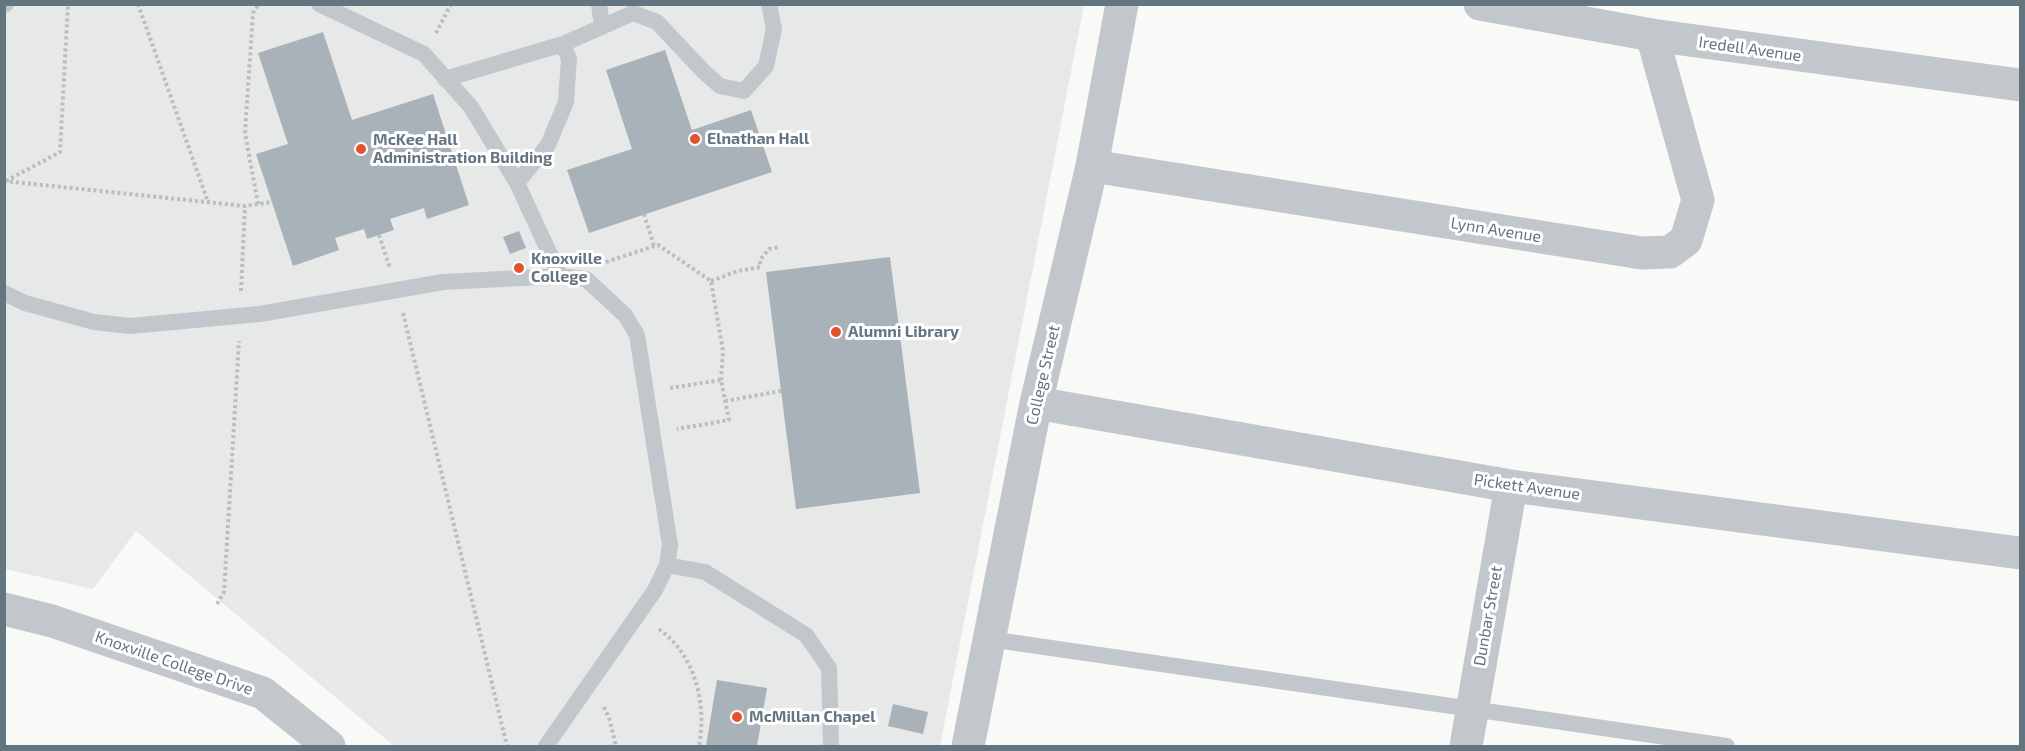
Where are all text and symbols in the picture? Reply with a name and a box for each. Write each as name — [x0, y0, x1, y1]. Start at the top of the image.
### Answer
street label: Iredell Avenue — [1697, 32, 1803, 66]
place label: Elnathan Hall — [707, 129, 809, 149]
place label: McKee Hall Administration Building — [373, 130, 552, 168]
marker: Elnathan Hall — [688, 132, 702, 146]
marker: McKee Hall Administration Building — [354, 142, 368, 156]
street label: Lynn Avenue — [1449, 213, 1543, 247]
place label: Knoxville College — [531, 249, 602, 287]
marker: Knoxville College — [512, 261, 526, 275]
place label: Alumni Library — [848, 322, 959, 342]
street label: College Street — [1022, 323, 1064, 427]
marker: Alumni Library — [829, 325, 843, 339]
street label: Pickett Avenue — [1473, 470, 1581, 504]
street label: Dunbar Street — [1470, 564, 1506, 668]
street label: Knoxville College Drive — [93, 627, 255, 699]
place label: McMillan Chapel — [749, 707, 876, 727]
marker: McMillan Chapel — [730, 710, 744, 724]

